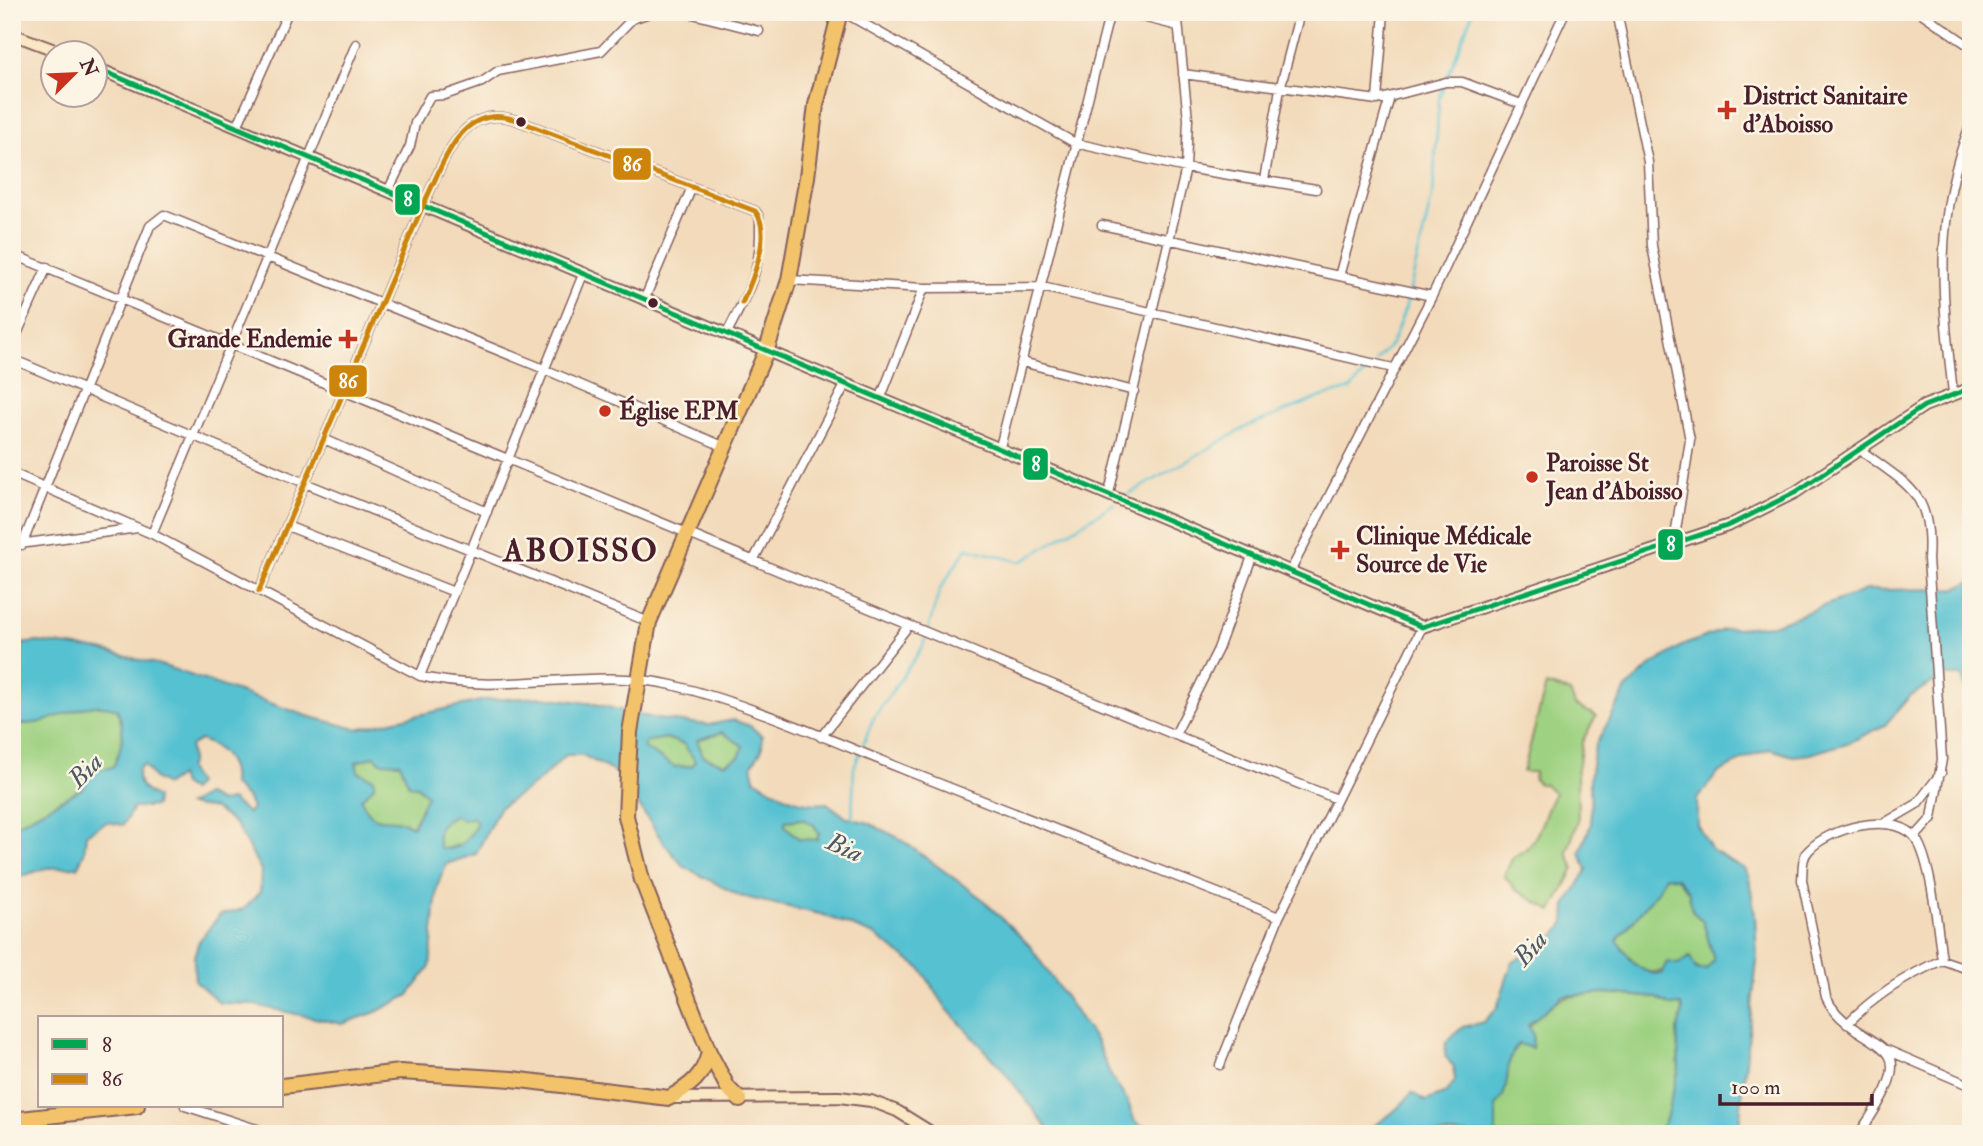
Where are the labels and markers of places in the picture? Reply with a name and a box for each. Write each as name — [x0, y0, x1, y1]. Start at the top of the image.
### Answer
place label: District Sanitaire d'Aboisso — [1743, 81, 1907, 140]
marker: District Sanitaire d'Aboisso — [1717, 100, 1737, 120]
unlabelled marker — [514, 115, 528, 129]
unlabelled marker — [646, 296, 660, 310]
place label: Grande Endemie — [167, 324, 332, 355]
marker: Grande Endemie — [338, 329, 358, 349]
place label: Église EPM — [619, 395, 738, 427]
marker: Église EPM — [597, 403, 613, 419]
place label: Paroisse St Jean d'Aboisso — [1545, 448, 1683, 507]
marker: Paroisse St Jean d'Aboisso — [1524, 469, 1540, 485]
place label: Clinique Médicale Source de Vie — [1356, 521, 1531, 580]
marker: Clinique Médicale Source de Vie — [1330, 540, 1350, 560]

